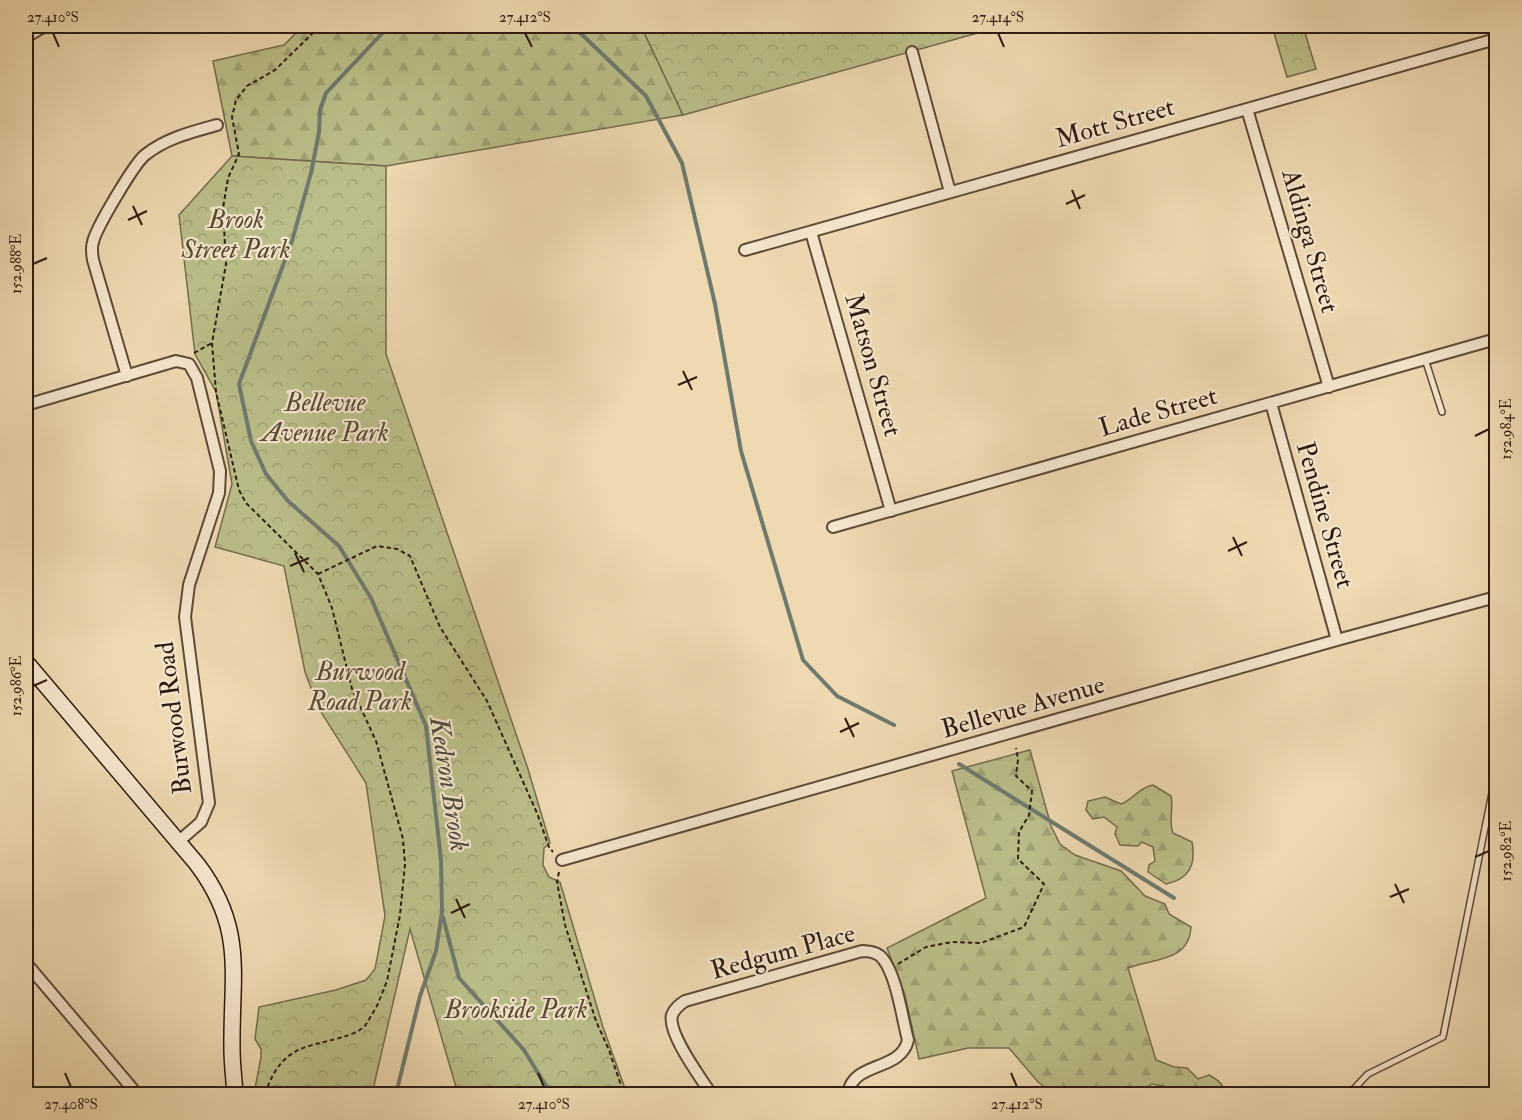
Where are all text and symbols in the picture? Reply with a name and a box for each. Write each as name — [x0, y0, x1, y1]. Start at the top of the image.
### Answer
text: 27.410°S — [27, 8, 79, 27]
text: 27.412°S — [499, 8, 551, 27]
text: 27.414°S — [972, 8, 1024, 27]
street label: Mott Street — [1052, 91, 1178, 155]
street label: Aldinga Street — [1274, 165, 1346, 316]
park label: Brook Street Park — [181, 204, 290, 266]
text: 152.988°E — [7, 234, 26, 294]
street label: Matson Street — [837, 290, 909, 440]
street label: Lade Street — [1095, 380, 1221, 444]
park label: Bellevue Avenue Park — [258, 387, 389, 449]
text: 152.984°E — [1497, 398, 1516, 460]
street label: Pendine Street — [1289, 438, 1361, 592]
street label: Burwood Road — [149, 640, 199, 796]
text: 152.986°E — [7, 655, 26, 716]
park label: Burwood Road Park — [307, 656, 412, 718]
street label: Bellevue Avenue — [938, 668, 1108, 746]
water label: Kedron Brook — [422, 712, 476, 854]
text: 152.982°E — [1497, 820, 1516, 881]
street label: Redgum Place — [707, 917, 859, 987]
park label: Brookside Park — [442, 994, 588, 1026]
text: 27.408°S — [44, 1095, 98, 1114]
text: 27.410°S — [518, 1095, 570, 1114]
text: 27.412°S — [991, 1095, 1043, 1114]

